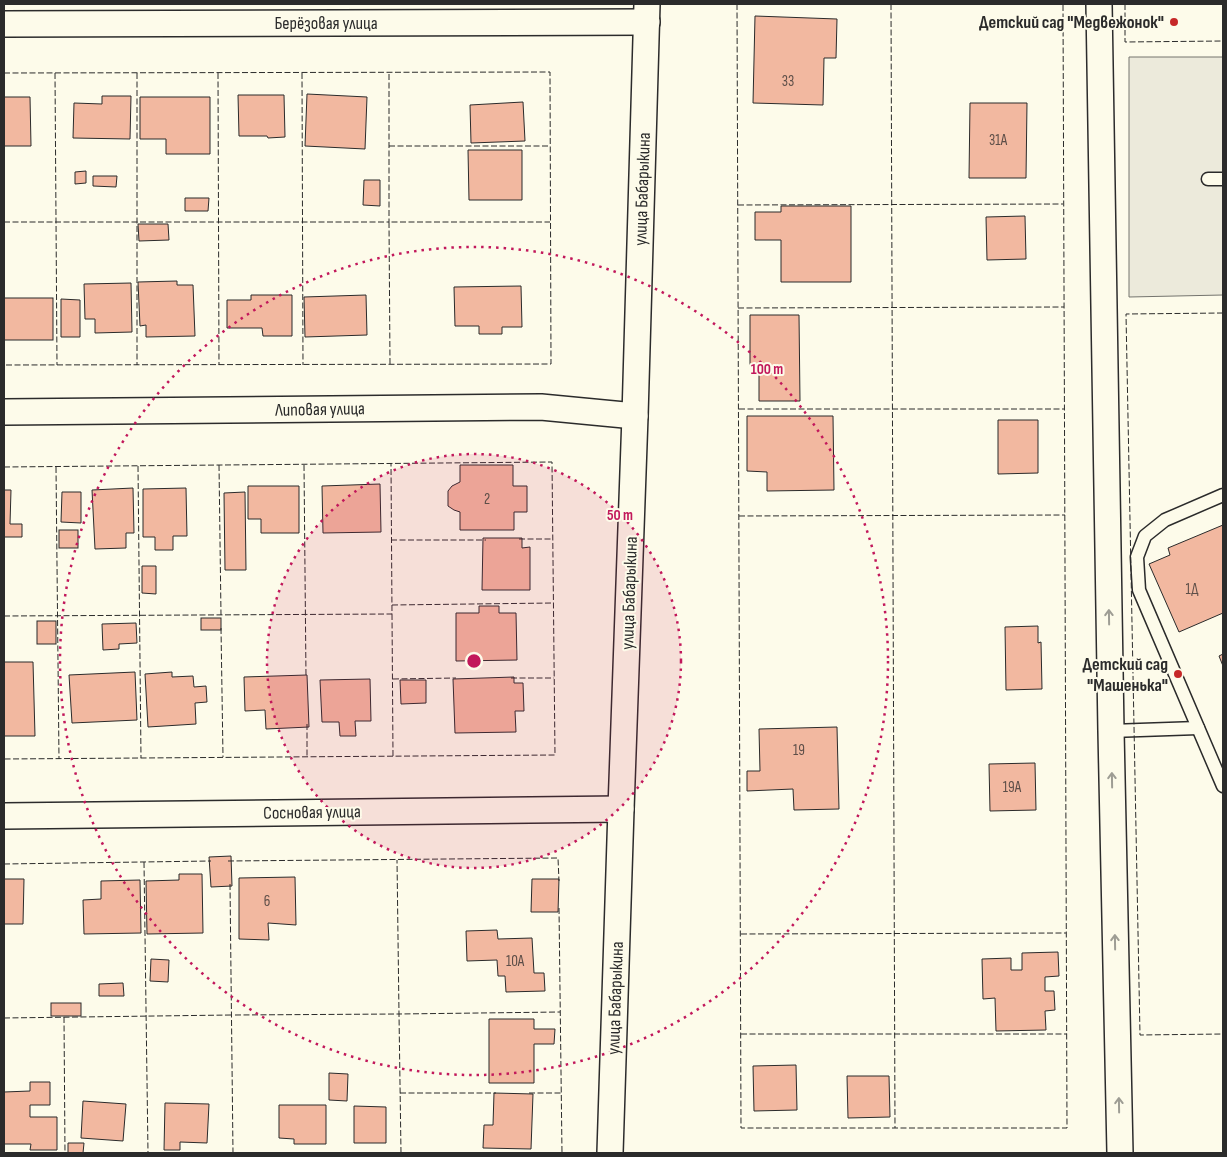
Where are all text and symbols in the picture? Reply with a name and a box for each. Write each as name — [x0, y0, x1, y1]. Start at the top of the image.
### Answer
place label: Детский сад "Медвежонок" — [979, 12, 1164, 33]
street label: Берёзовая улица — [274, 13, 378, 34]
marker: Детский сад "Медвежонок" — [1168, 16, 1180, 28]
house number: 33 — [782, 72, 794, 91]
house number: 31А — [989, 131, 1008, 150]
street label: улица Бабарыкина — [630, 132, 655, 246]
text: 100 m — [751, 360, 783, 379]
street label: Липовая улица — [274, 398, 365, 421]
house number: 2 — [484, 490, 490, 509]
text: 50 m — [607, 506, 633, 525]
street label: улица Бабарыкина — [617, 536, 642, 650]
house number: 1Д — [1186, 580, 1199, 599]
one-way arrow — [1105, 609, 1114, 625]
centre of rings — [465, 652, 483, 670]
place label: Детский сад "Машенька" — [1083, 654, 1168, 696]
marker: Детский сад "Машенька" — [1172, 668, 1184, 680]
house number: 19 — [793, 741, 805, 760]
one-way arrow — [1107, 772, 1117, 788]
house number: 19А — [1003, 778, 1022, 797]
street label: Сосновая улица — [263, 801, 361, 824]
house number: 6 — [264, 892, 270, 911]
one-way arrow — [1111, 934, 1120, 950]
street label: улица Бабарыкина — [603, 941, 628, 1055]
house number: 10А — [506, 952, 525, 971]
one-way arrow — [1114, 1097, 1124, 1113]

